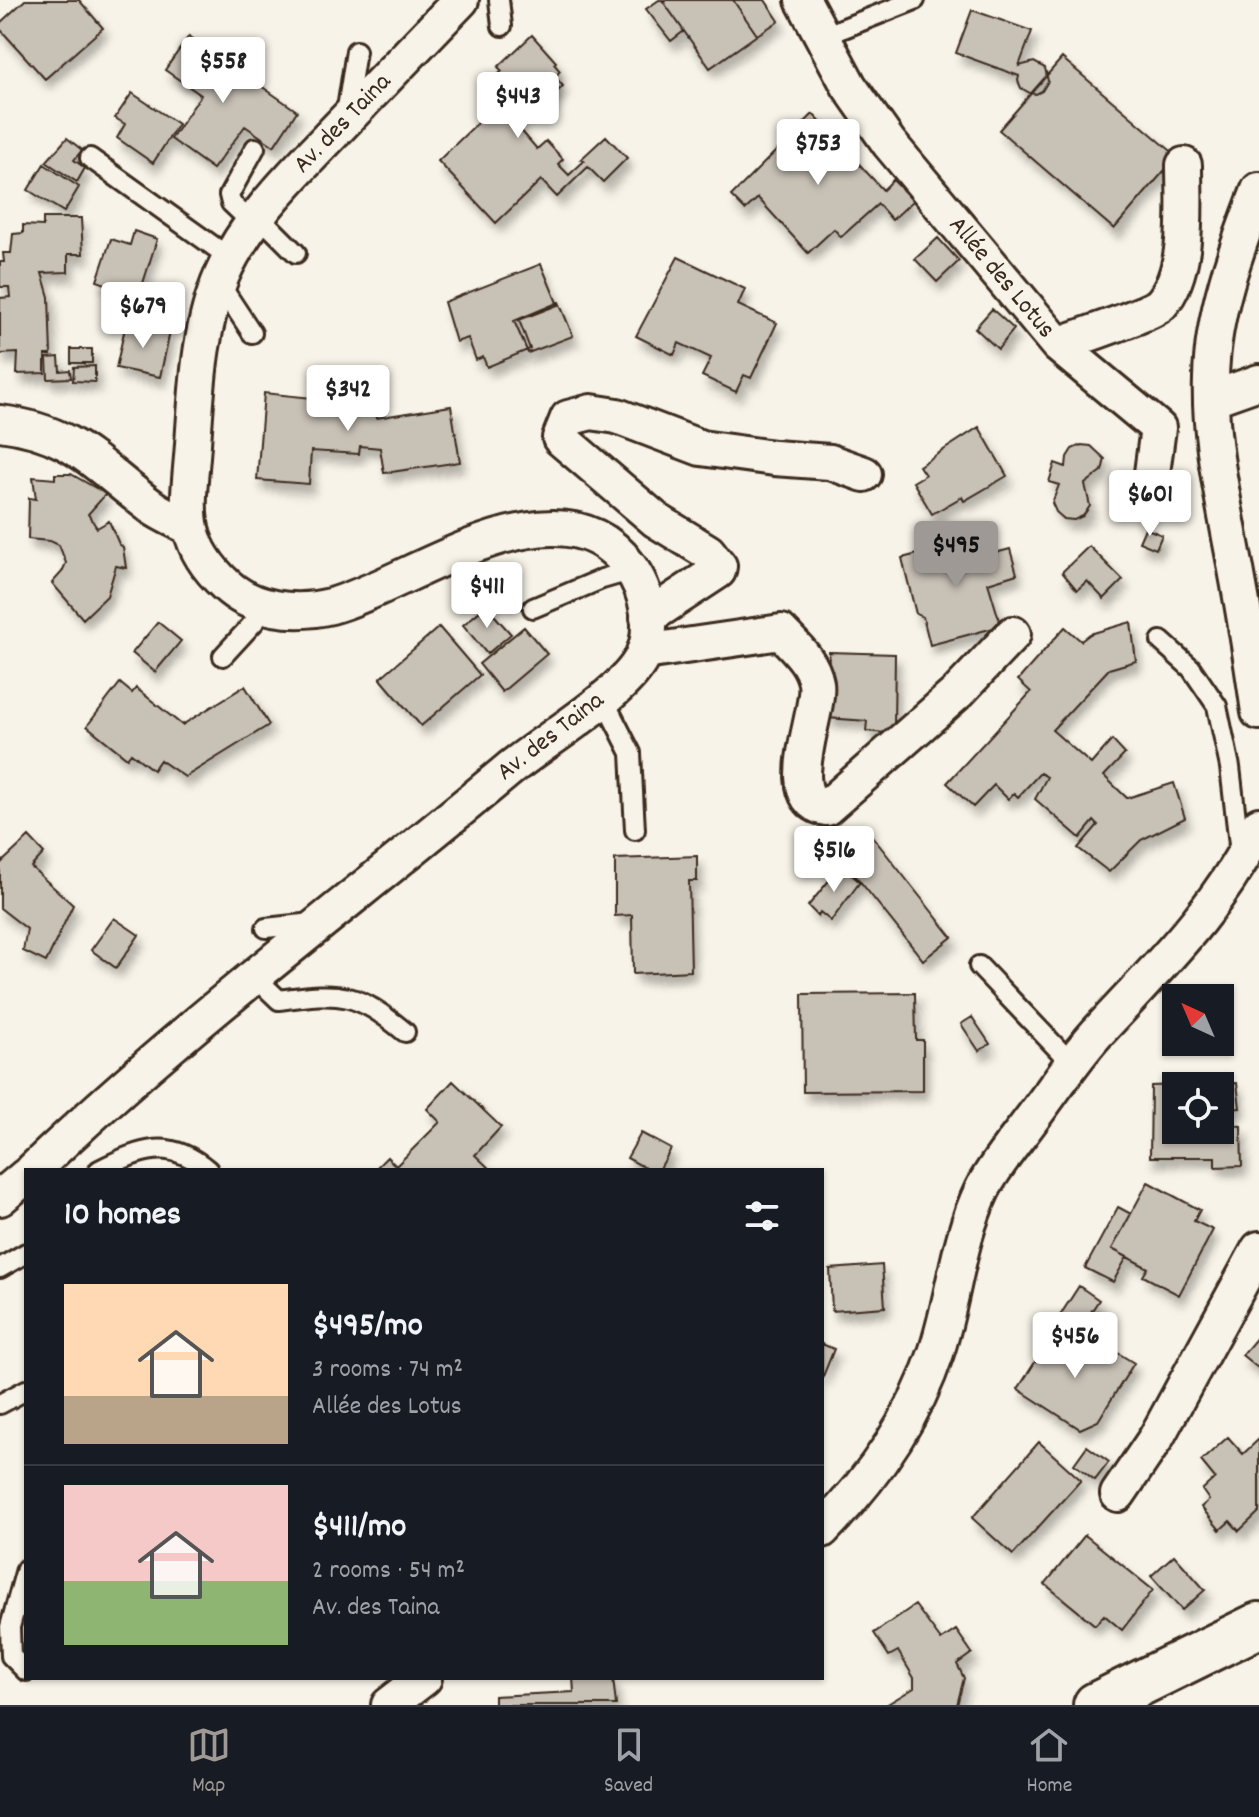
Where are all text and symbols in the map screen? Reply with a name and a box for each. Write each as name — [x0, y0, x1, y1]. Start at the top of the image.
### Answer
pin: $558 — [176, 37, 270, 105]
text: $558 — [199, 44, 247, 81]
street label: Av. des Taina — [285, 65, 401, 183]
pin: $443 — [471, 72, 565, 140]
text: $443 — [495, 79, 541, 116]
pin: $753 — [771, 119, 865, 187]
text: $753 — [795, 126, 841, 163]
street label: Allée des Lotus — [939, 209, 1063, 347]
pin: $679 — [96, 282, 190, 350]
text: $679 — [119, 289, 167, 326]
pin: $342 — [301, 365, 395, 433]
text: $342 — [325, 372, 371, 409]
pin: $601 — [1103, 470, 1197, 538]
text: $601 — [1127, 477, 1173, 514]
pin: $495 — [909, 521, 1003, 589]
text: $495 — [932, 528, 980, 565]
pin: $411 — [440, 562, 534, 630]
text: $411 — [469, 569, 505, 606]
street label: Av. des Taina — [489, 683, 613, 791]
pin: $516 — [787, 826, 881, 894]
text: $516 — [812, 833, 856, 870]
north arrow — [1162, 984, 1234, 1056]
map controls — [1162, 984, 1234, 1144]
button: locate — [1162, 1072, 1234, 1144]
text: 10 homes — [64, 1192, 181, 1241]
icon: filters — [740, 1194, 784, 1238]
text: $495/mo — [312, 1303, 423, 1352]
pin: $456 — [1028, 1312, 1122, 1380]
icon: home — [128, 1316, 224, 1412]
text: $456 — [1051, 1319, 1099, 1356]
text: 3 rooms · 74 m² — [312, 1352, 463, 1389]
text: Allée des Lotus — [312, 1389, 462, 1426]
text: $411/mo — [312, 1504, 406, 1553]
icon: home — [128, 1517, 224, 1613]
text: 2 rooms · 54 m² — [312, 1553, 465, 1590]
text: Av. des Taina — [312, 1590, 439, 1627]
tab: Map — [187, 1723, 231, 1802]
tab: Saved — [604, 1723, 653, 1802]
tab: Home — [1026, 1723, 1072, 1802]

